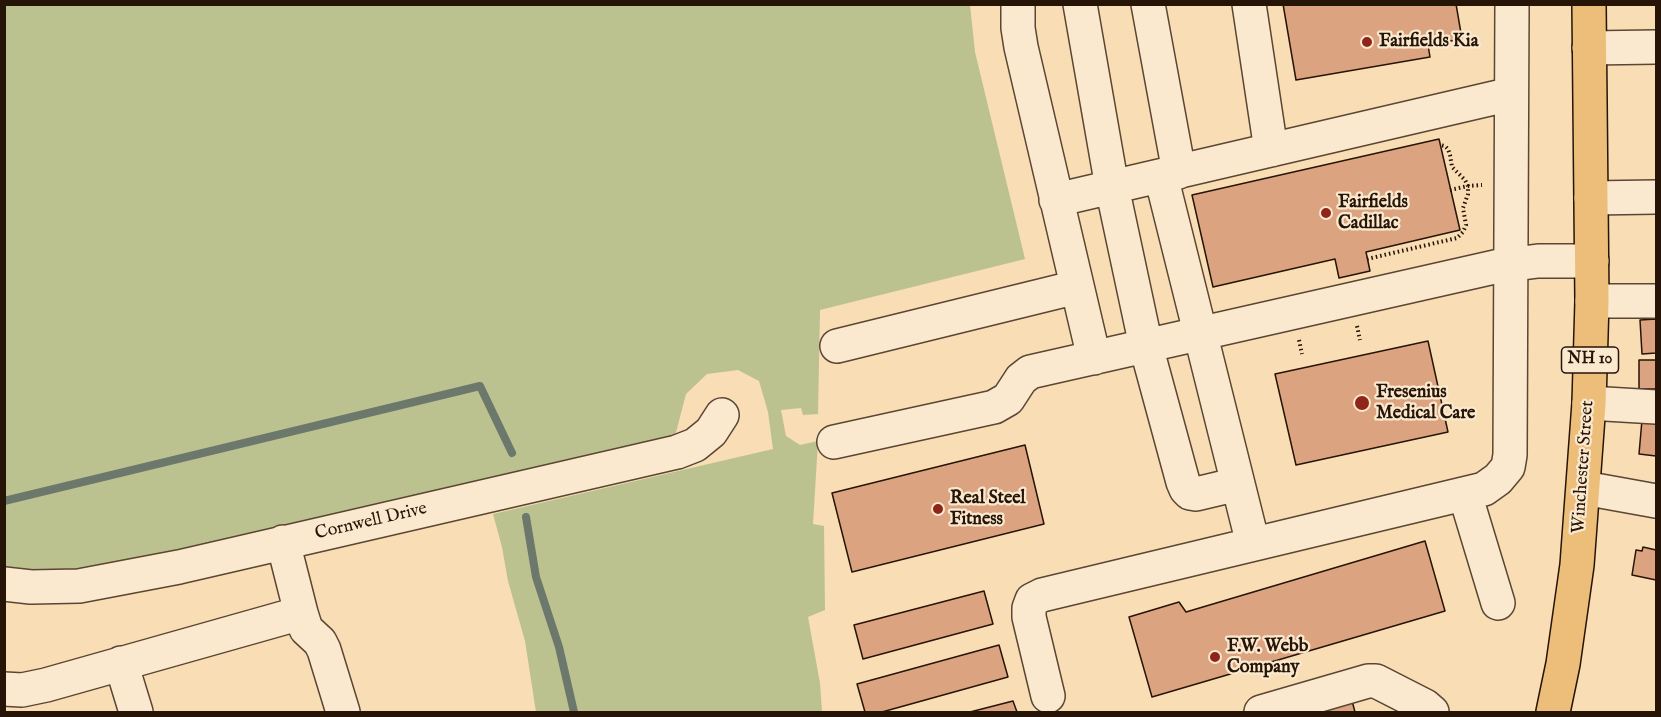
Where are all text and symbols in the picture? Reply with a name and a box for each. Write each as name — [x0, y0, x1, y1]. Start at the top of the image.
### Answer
place label: Fairfields Kia — [1379, 31, 1478, 53]
marker: Fairfields Kia — [1360, 35, 1374, 49]
place label: Fairfields Cadillac — [1338, 192, 1408, 234]
marker: Fairfields Cadillac — [1319, 206, 1333, 220]
road number: NH 10 — [1562, 347, 1618, 373]
place label: Fresenius Medical Care — [1376, 382, 1475, 424]
marker: Fresenius Medical Care — [1353, 394, 1371, 412]
street label: Winchester Street — [1569, 400, 1599, 534]
place label: Real Steel Fitness — [950, 488, 1025, 530]
street label: Cornwell Drive — [313, 499, 429, 545]
marker: Real Steel Fitness — [931, 502, 945, 516]
place label: F.W. Webb Company — [1227, 636, 1308, 678]
marker: F.W. Webb Company — [1208, 650, 1222, 664]

